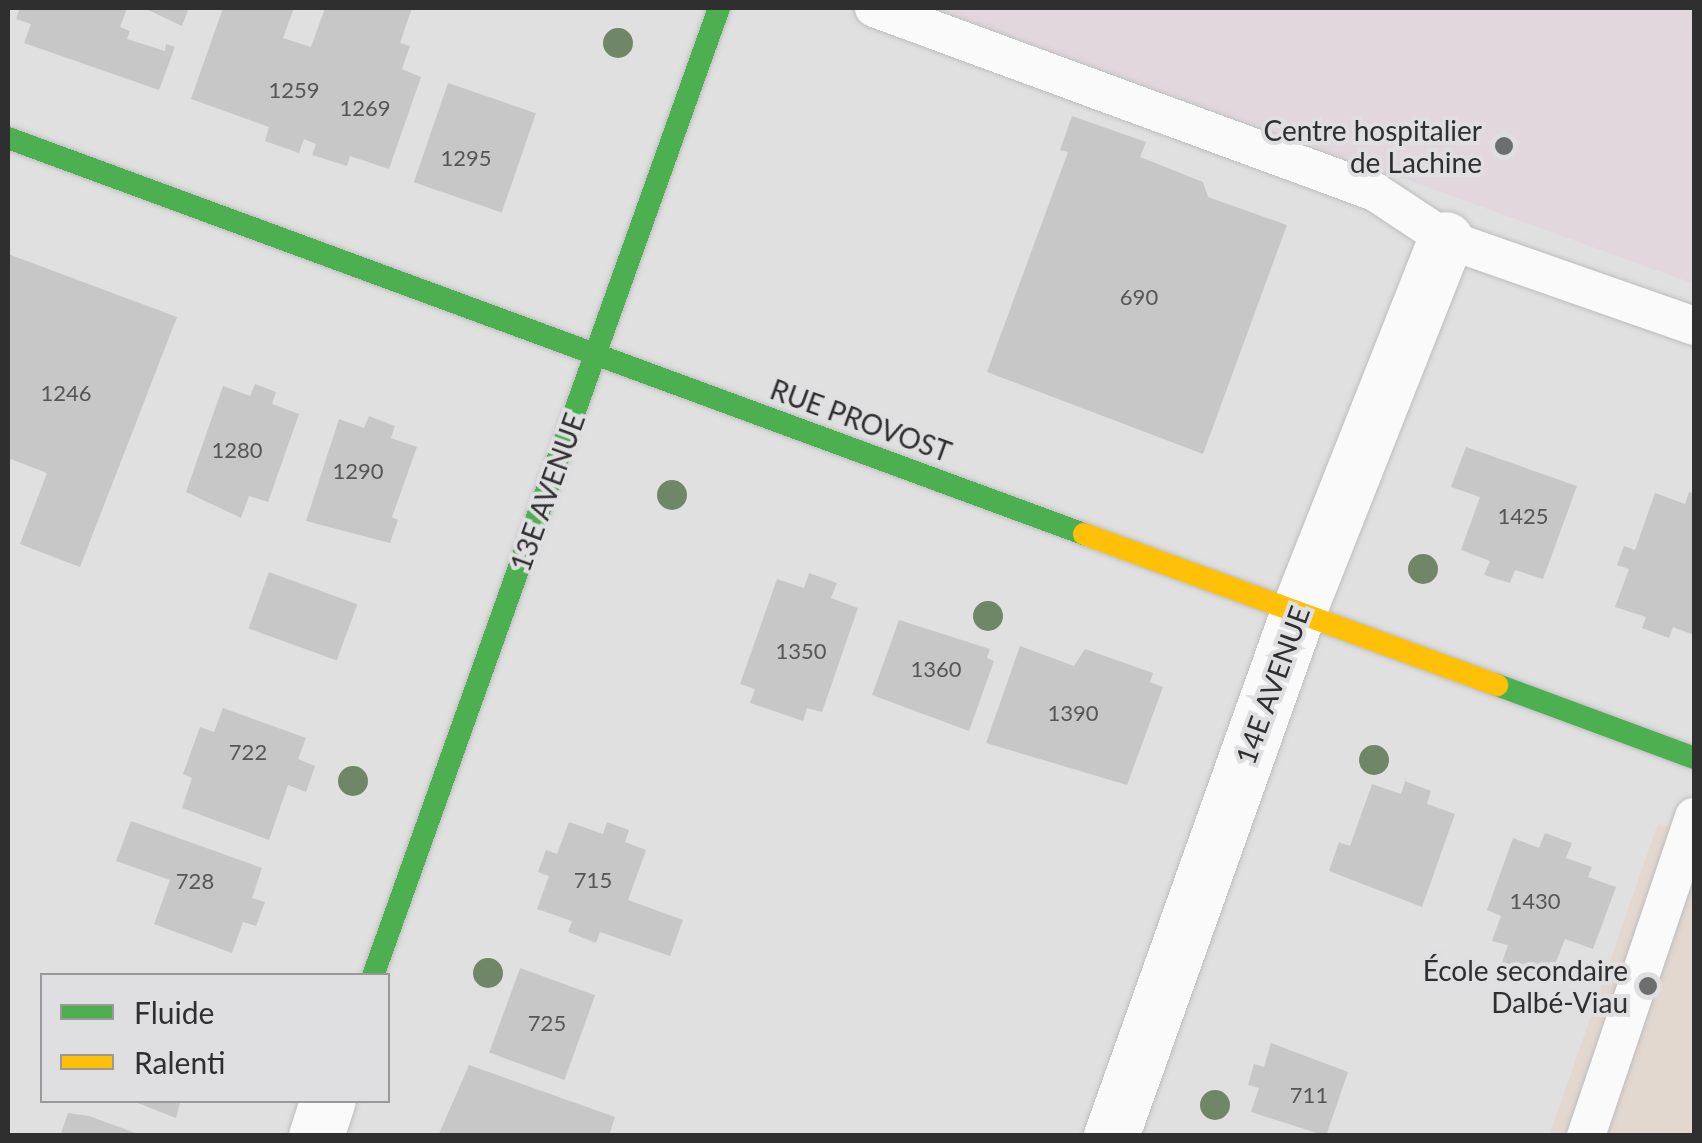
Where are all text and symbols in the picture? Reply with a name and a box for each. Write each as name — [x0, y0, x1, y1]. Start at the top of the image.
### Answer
house number: 1259 — [268, 77, 320, 103]
house number: 1269 — [339, 95, 391, 121]
place label: Centre hospitalier de Lachine — [1263, 113, 1482, 179]
marker: Centre hospitalier de Lachine — [1491, 133, 1517, 159]
house number: 1295 — [440, 145, 492, 171]
house number: 690 — [1120, 284, 1158, 310]
street label: RUE PROVOST — [766, 372, 956, 468]
house number: 1246 — [40, 380, 92, 406]
street label: 13E AVENUE — [503, 408, 591, 576]
house number: 1280 — [211, 437, 263, 463]
house number: 1290 — [332, 458, 384, 484]
house number: 1425 — [1497, 503, 1549, 529]
street label: 14E AVENUE — [1228, 601, 1316, 769]
house number: 1350 — [775, 638, 827, 664]
house number: 1360 — [910, 656, 962, 682]
house number: 1390 — [1047, 700, 1099, 726]
house number: 722 — [229, 739, 267, 765]
house number: 715 — [574, 867, 612, 893]
house number: 728 — [176, 868, 214, 894]
house number: 1430 — [1509, 888, 1561, 914]
place label: École secondaire Dalbé-Viau — [1423, 953, 1628, 1019]
legend — [40, 973, 390, 1103]
marker: École secondaire Dalbé-Viau — [1637, 975, 1659, 997]
text: Fluide — [134, 994, 214, 1030]
house number: 725 — [528, 1010, 566, 1036]
text: Ralenti — [134, 1044, 225, 1080]
house number: 711 — [1290, 1082, 1328, 1108]

